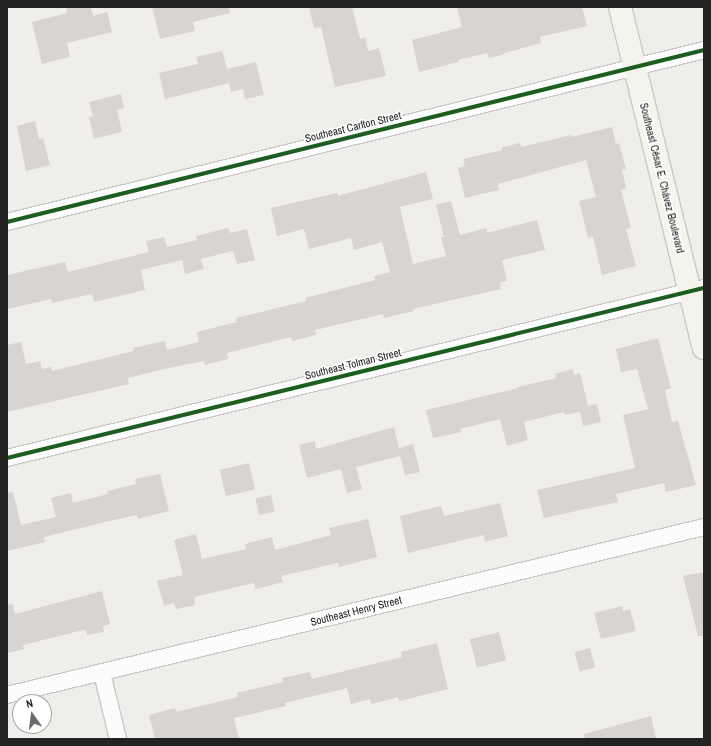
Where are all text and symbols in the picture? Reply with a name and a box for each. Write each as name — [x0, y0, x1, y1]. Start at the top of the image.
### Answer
street label: Southeast César E. Chávez Boulevard — [637, 101, 687, 255]
street label: Southeast Carlton Street — [303, 109, 403, 145]
street label: Southeast Tolman Street — [303, 346, 403, 382]
street label: Southeast Henry Street — [309, 593, 403, 629]
north arrow — [12, 694, 52, 734]
text: N — [24, 696, 34, 711]

